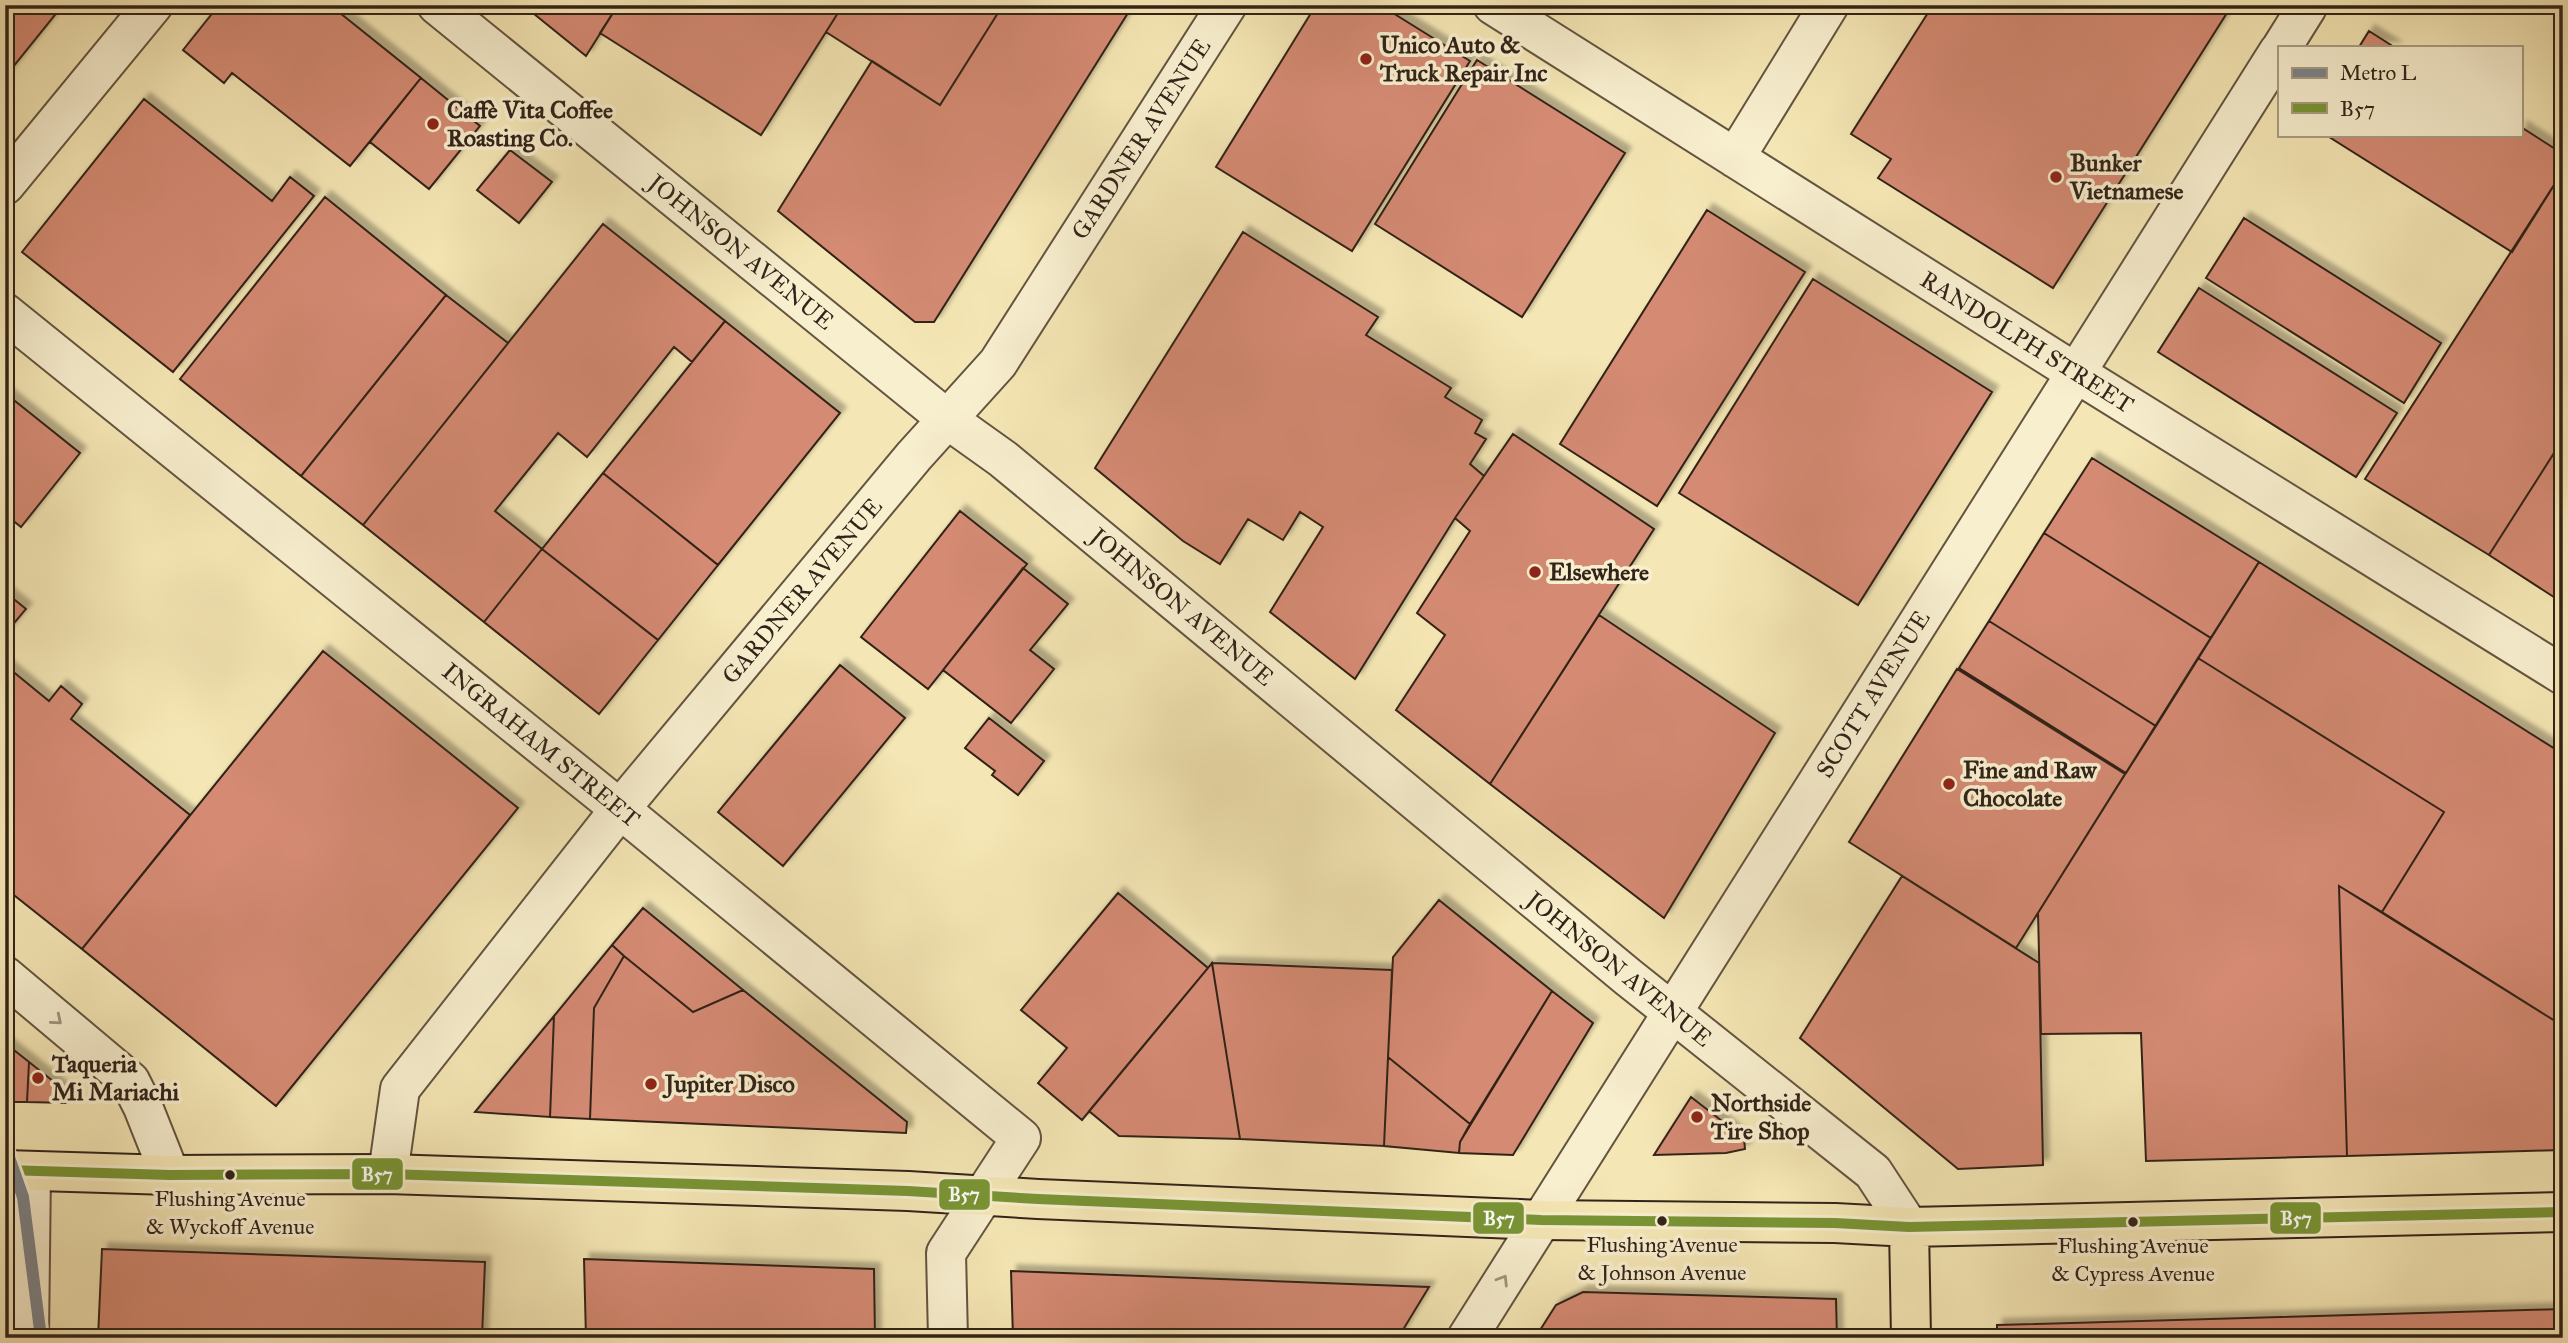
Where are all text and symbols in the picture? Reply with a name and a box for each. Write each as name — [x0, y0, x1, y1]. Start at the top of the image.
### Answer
place label: Unico Auto & Truck Repair Inc — [1379, 30, 1547, 88]
street label: GARDNER AVENUE — [1065, 33, 1217, 245]
legend — [2278, 46, 2522, 136]
marker: Unico Auto & Truck Repair Inc — [1358, 51, 1374, 67]
text: Metro L — [2340, 60, 2417, 86]
place label: Caffè Vita Coffee Roasting Co. — [447, 95, 613, 153]
text: B57 — [2340, 96, 2375, 122]
marker: Caffè Vita Coffee Roasting Co. — [425, 116, 441, 132]
place label: Bunker Vietnamese — [2069, 148, 2184, 206]
street label: JOHNSON AVENUE — [640, 166, 840, 336]
marker: Bunker Vietnamese — [2048, 169, 2064, 185]
street label: RANDOLPH STREET — [1915, 264, 2139, 420]
street label: GARDNER AVENUE — [715, 492, 889, 690]
street label: JOHNSON AVENUE — [1082, 520, 1280, 693]
place label: Elsewhere — [1549, 557, 1649, 587]
marker: Elsewhere — [1527, 564, 1543, 580]
street label: SCOTT AVENUE — [1810, 605, 1936, 783]
street label: INGRAHAM STREET — [436, 656, 646, 834]
place label: Fine and Raw Chocolate — [1963, 755, 2098, 813]
marker: Fine and Raw Chocolate — [1941, 776, 1957, 792]
street label: JOHNSON AVENUE — [1518, 883, 1718, 1053]
one-way arrow — [49, 1012, 62, 1024]
place label: Taqueria Mi Mariachi — [51, 1049, 180, 1107]
place label: Jupiter Disco — [662, 1069, 795, 1099]
marker: Taqueria Mi Mariachi — [30, 1070, 46, 1086]
marker: Jupiter Disco — [643, 1076, 659, 1092]
place label: Northside Tire Shop — [1710, 1088, 1811, 1146]
marker: Northside Tire Shop — [1689, 1109, 1705, 1125]
line badge: B57 — [351, 1157, 404, 1191]
text: B57 — [361, 1163, 393, 1186]
marker: Flushing Avenue & Wyckoff Avenue — [223, 1168, 237, 1182]
line badge: B57 — [938, 1178, 991, 1211]
text: B57 — [948, 1183, 980, 1206]
place label: Flushing Avenue & Wyckoff Avenue — [146, 1185, 314, 1240]
line badge: B57 — [1472, 1201, 1525, 1235]
line badge: B57 — [2269, 1201, 2322, 1235]
text: B57 — [1483, 1207, 1515, 1230]
text: B57 — [2280, 1207, 2312, 1230]
marker: Flushing Avenue & Johnson Avenue — [1655, 1214, 1669, 1228]
marker: Flushing Avenue & Cypress Avenue — [2126, 1215, 2140, 1229]
place label: Flushing Avenue & Johnson Avenue — [1577, 1231, 1747, 1286]
place label: Flushing Avenue & Cypress Avenue — [2051, 1232, 2215, 1287]
one-way arrow — [1495, 1275, 1508, 1288]

